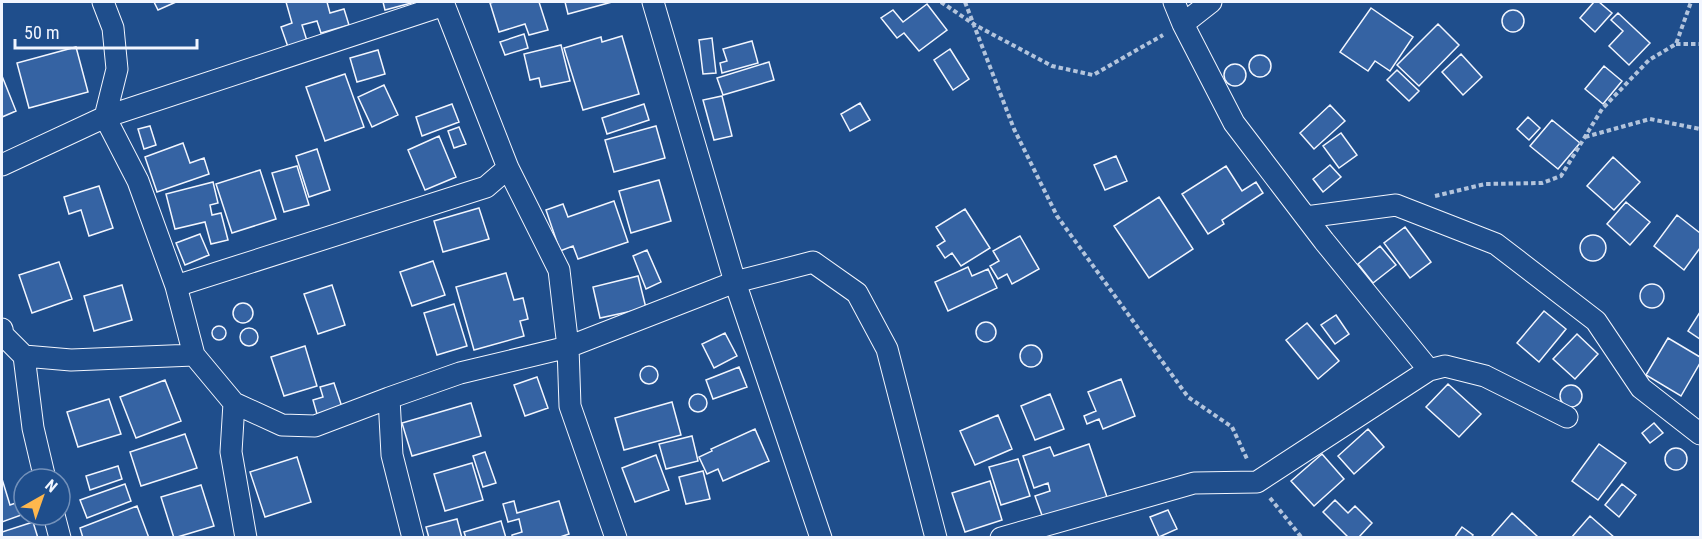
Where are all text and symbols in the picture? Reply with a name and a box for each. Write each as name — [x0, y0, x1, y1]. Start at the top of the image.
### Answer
scale bar — [15, 12, 196, 50]
text: 50 m — [24, 22, 59, 43]
north arrow — [12, 467, 72, 527]
text: N — [41, 475, 61, 496]

